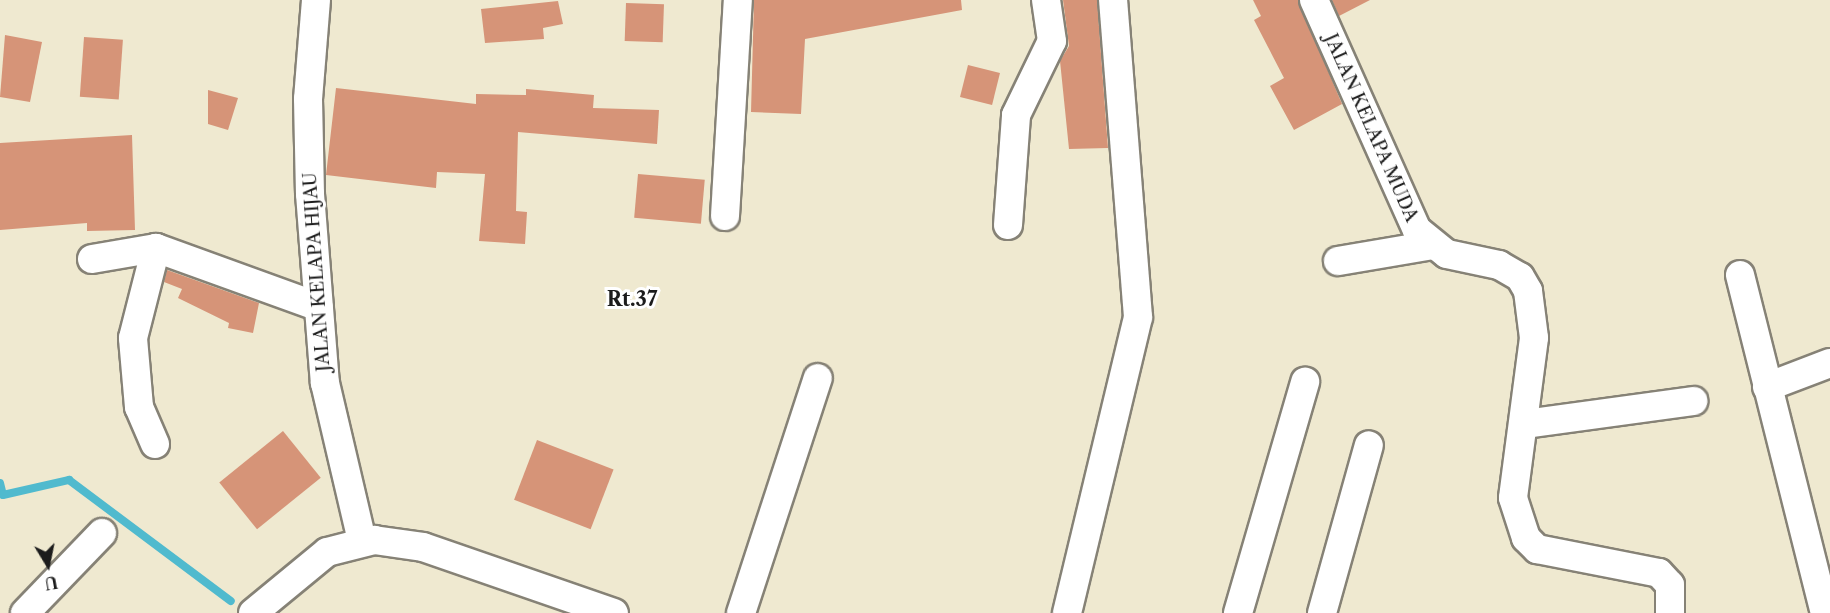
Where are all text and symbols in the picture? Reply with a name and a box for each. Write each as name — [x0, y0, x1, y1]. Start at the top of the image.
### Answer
street label: JALAN KELAPA MUDA — [1320, 30, 1422, 226]
street label: JALAN KELAPA HIJAU — [299, 171, 335, 373]
district label: Rt.37 — [607, 287, 657, 311]
north arrow — [18, 535, 78, 595]
text: U — [43, 572, 59, 594]

